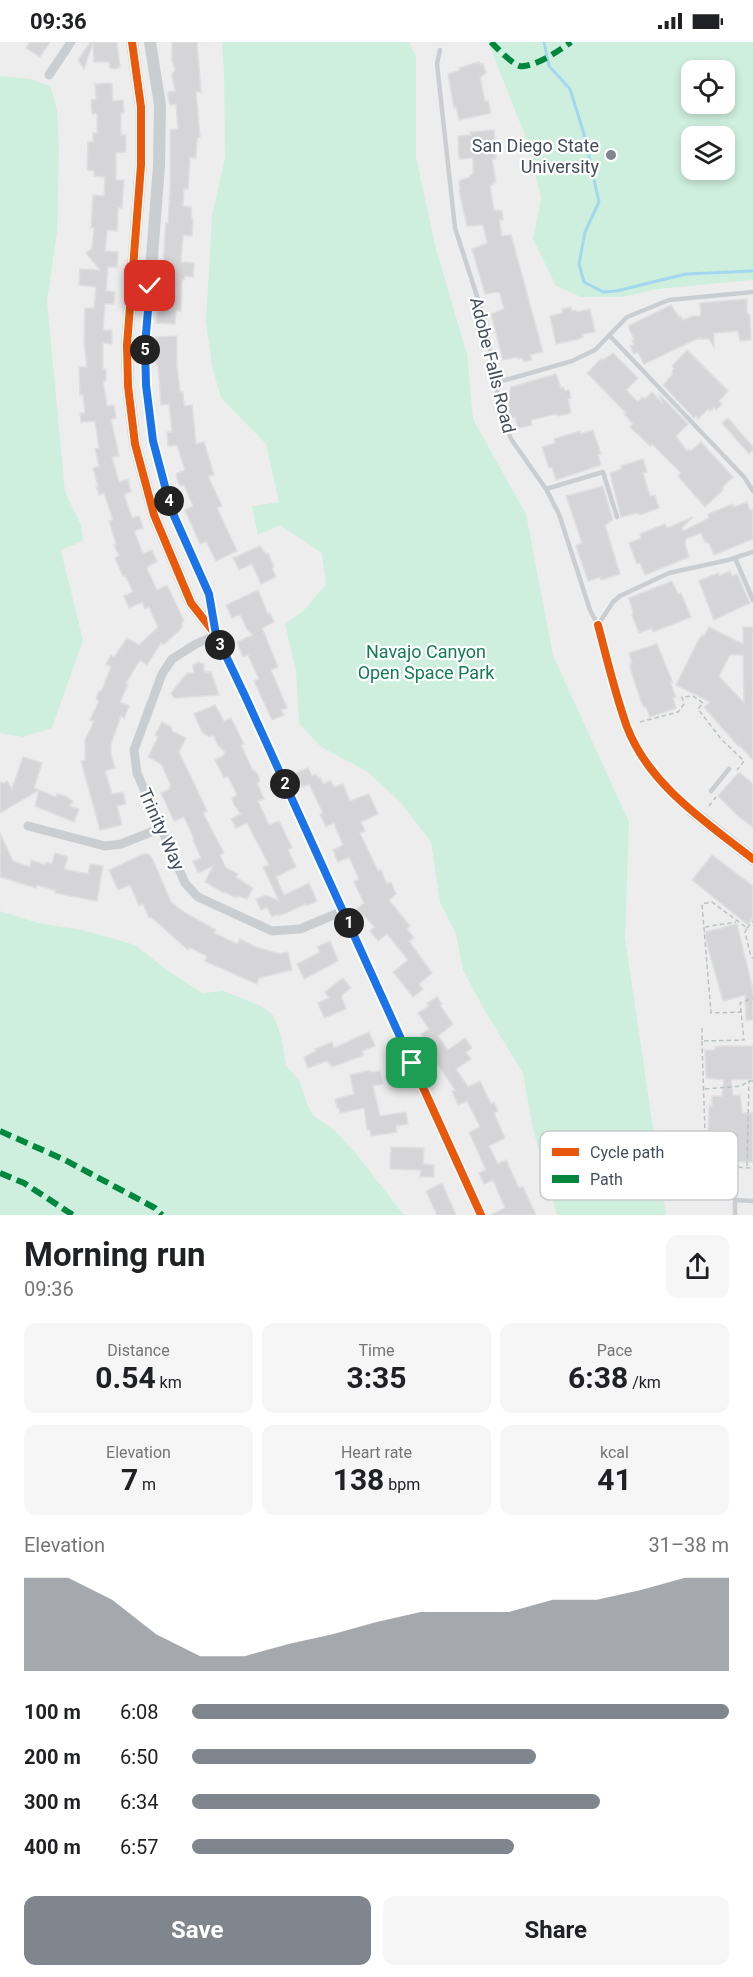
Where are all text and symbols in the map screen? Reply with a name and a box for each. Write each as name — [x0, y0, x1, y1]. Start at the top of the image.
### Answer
text: 09:36 — [30, 9, 87, 34]
map controls — [681, 60, 735, 180]
button: locate — [681, 60, 735, 114]
button: layers — [681, 126, 735, 180]
place label: San Diego State University — [472, 135, 599, 177]
marker: San Diego State University — [604, 148, 618, 162]
pin — [124, 260, 175, 311]
icon: check — [133, 269, 166, 302]
street label: Adobe Falls Road — [466, 295, 520, 435]
pin: 5 — [130, 335, 160, 365]
text: 5 — [140, 340, 150, 359]
pin: 4 — [154, 486, 184, 516]
text: 4 — [164, 491, 174, 510]
pin: 3 — [205, 630, 235, 660]
text: 3 — [215, 635, 225, 654]
park label: Navajo Canyon Open Space Park — [358, 641, 495, 683]
pin: 2 — [270, 769, 300, 799]
text: 2 — [280, 774, 290, 793]
street label: Trinity Way — [135, 785, 190, 874]
pin: 1 — [334, 908, 364, 938]
text: 1 — [344, 913, 354, 932]
pin — [386, 1037, 437, 1088]
icon: arrive — [395, 1046, 428, 1079]
legend — [540, 1131, 738, 1200]
text: Cycle path — [590, 1143, 664, 1162]
text: Path — [590, 1170, 623, 1189]
text: Morning run — [24, 1235, 205, 1274]
button: share — [666, 1235, 729, 1298]
text: 09:36 — [24, 1277, 74, 1301]
text: Distance — [107, 1341, 170, 1360]
text: Time — [359, 1341, 394, 1360]
text: Pace — [597, 1341, 632, 1360]
text: 0.54 — [95, 1360, 156, 1395]
text: 3:35 — [346, 1360, 407, 1395]
text: 6:38 — [568, 1360, 628, 1395]
text: km — [156, 1373, 182, 1392]
text: /km — [628, 1373, 661, 1392]
text: Elevation — [106, 1443, 171, 1462]
text: Heart rate — [341, 1443, 412, 1462]
text: kcal — [600, 1443, 629, 1462]
text: 7 — [121, 1462, 138, 1497]
text: 138 — [333, 1462, 384, 1497]
text: 41 — [597, 1462, 632, 1497]
text: m — [138, 1475, 156, 1494]
text: bpm — [384, 1475, 420, 1494]
text: Elevation — [24, 1533, 105, 1557]
text: 31–38 m — [648, 1533, 729, 1557]
text: 100 m — [24, 1700, 81, 1724]
text: 6:08 — [120, 1700, 159, 1724]
text: 200 m — [24, 1745, 81, 1769]
text: 6:50 — [120, 1745, 159, 1769]
text: 300 m — [24, 1790, 81, 1814]
text: 6:34 — [120, 1790, 159, 1814]
text: 400 m — [24, 1835, 81, 1859]
text: 6:57 — [120, 1835, 159, 1859]
button: Save — [24, 1896, 371, 1965]
button: Share — [383, 1896, 729, 1965]

